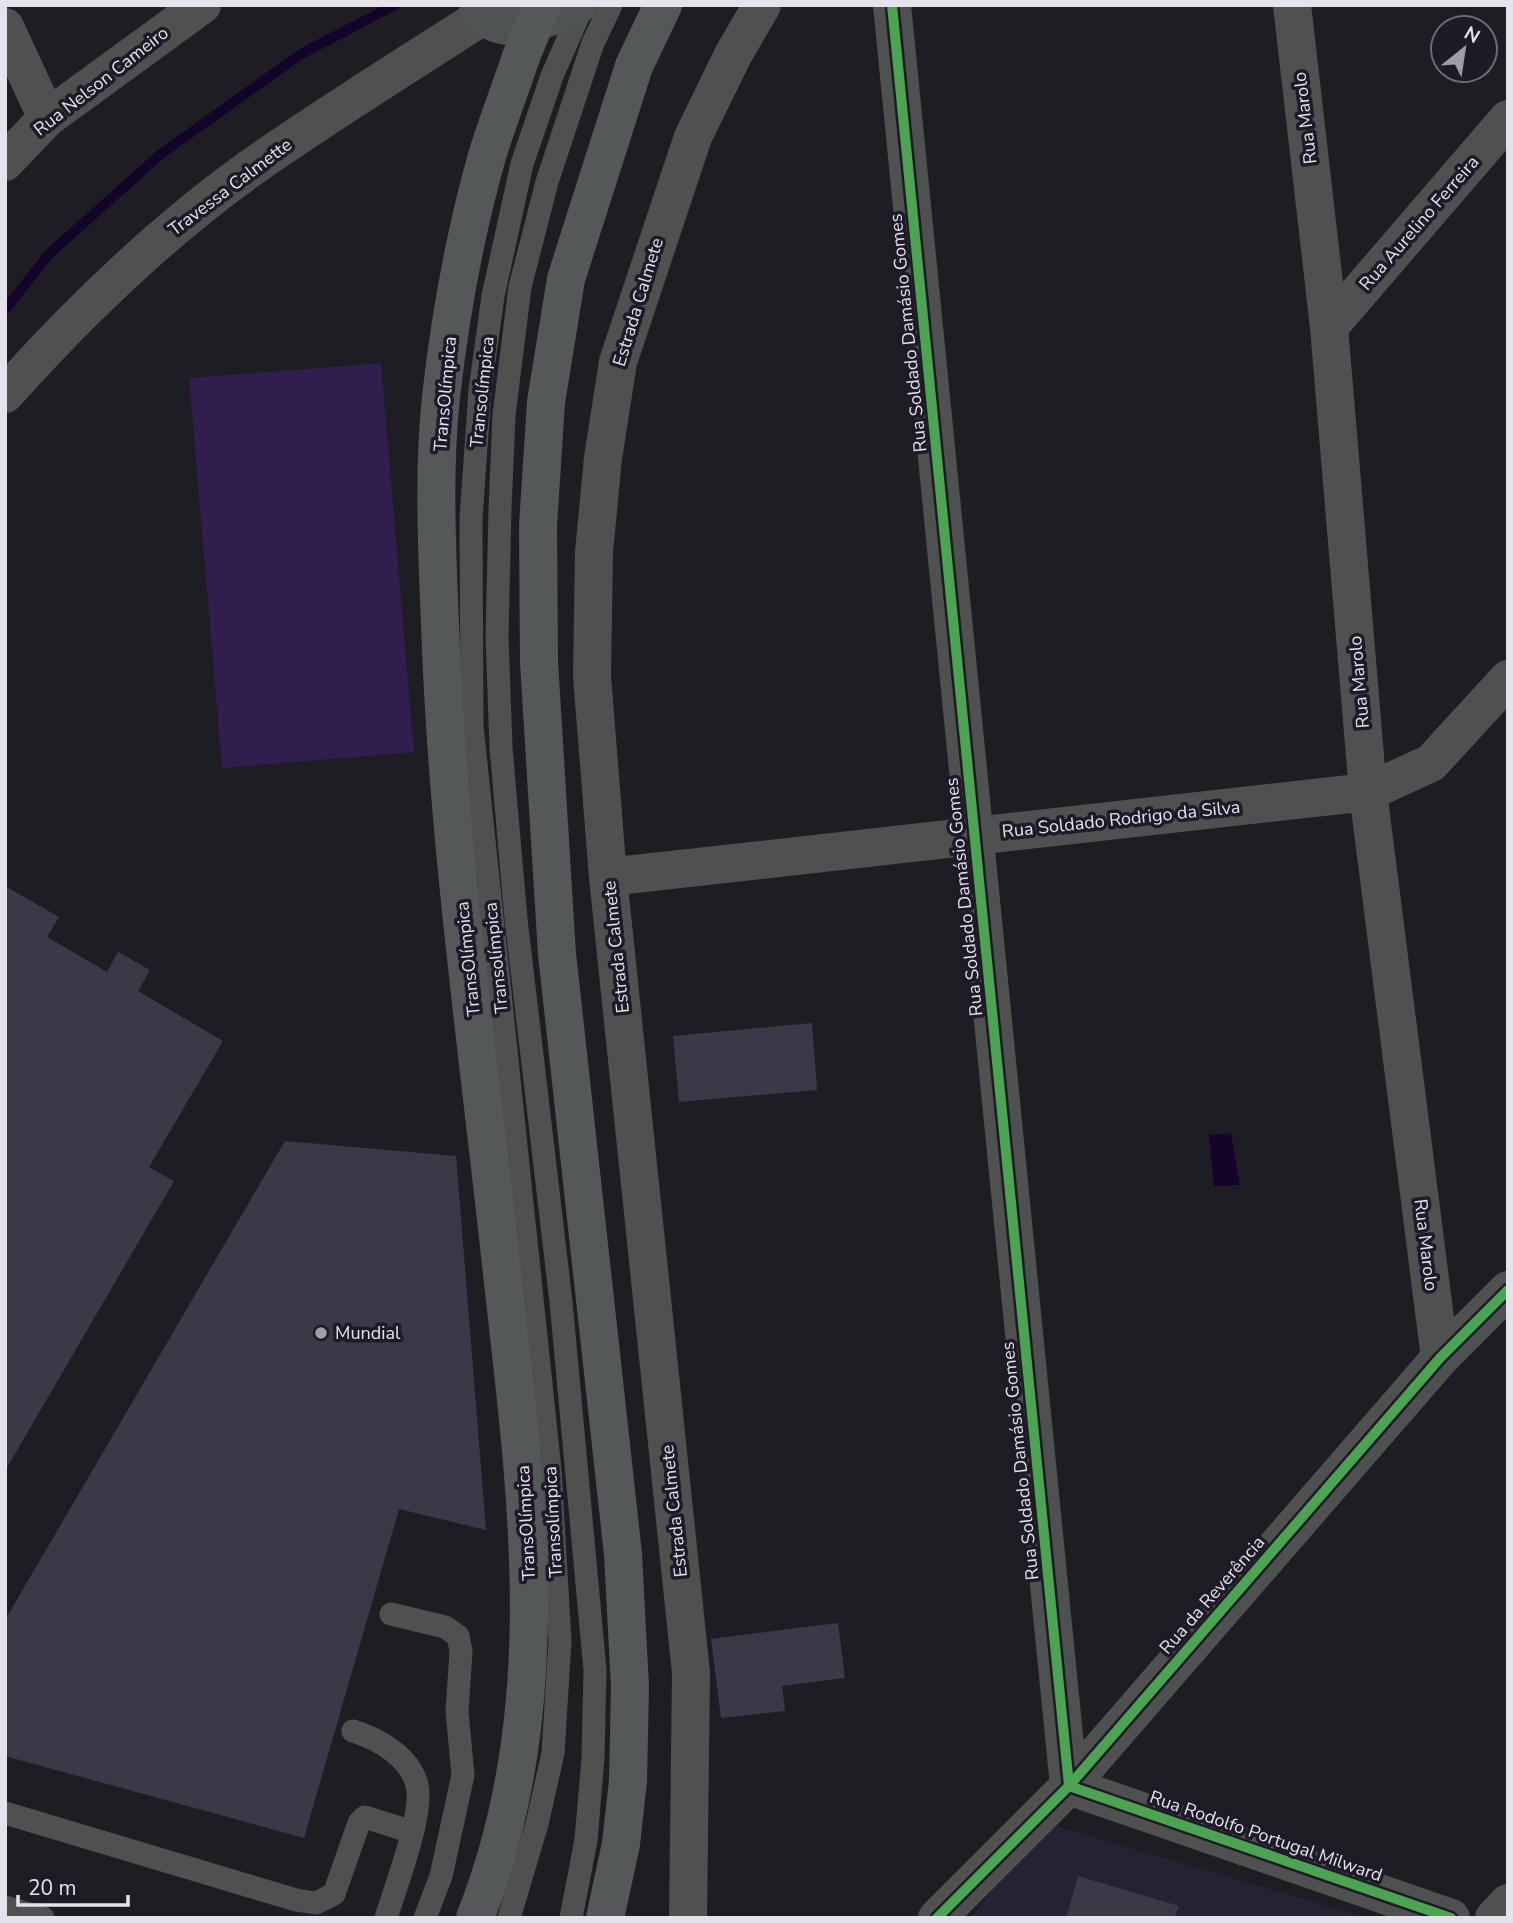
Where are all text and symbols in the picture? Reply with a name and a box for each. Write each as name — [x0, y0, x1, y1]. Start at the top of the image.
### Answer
north arrow — [1429, 14, 1499, 84]
text: N — [1459, 20, 1485, 50]
street label: Rua Nelson Cameiro — [29, 21, 173, 141]
street label: Rua Marolo — [1287, 70, 1323, 166]
street label: Travessa Calmette — [163, 133, 297, 241]
street label: Rua Aurelino Ferreira — [1354, 150, 1484, 296]
street label: Rua Soldado Damásio Gomes — [884, 212, 932, 454]
street label: Estrada Calmete — [607, 235, 669, 369]
street label: TransOlímpica — [428, 335, 462, 453]
street label: Transolímpica — [464, 335, 500, 449]
street label: Rua Marolo — [1343, 635, 1375, 729]
street label: Rua Soldado Damásio Gomes — [940, 776, 988, 1018]
street label: Rua Soldado Rodrigo da Silva — [1001, 795, 1241, 843]
street label: Estrada Calmete — [597, 879, 635, 1015]
street label: TransOlímpica — [450, 900, 486, 1018]
street label: Transolímpica — [478, 901, 514, 1015]
street label: Rua Marolo — [1408, 1197, 1444, 1293]
place label: Mundial — [335, 1321, 401, 1345]
marker: Mundial — [313, 1325, 329, 1341]
street label: Rua Soldado Damásio Gomes — [996, 1340, 1044, 1582]
street label: Estrada Calmete — [655, 1443, 693, 1579]
street label: TransOlímpica — [511, 1465, 541, 1581]
street label: Transolímpica — [538, 1466, 568, 1578]
street label: Rua da Reverência — [1154, 1531, 1270, 1659]
street label: Rua Rodolfo Portugal Milward — [1146, 1785, 1386, 1887]
scale bar — [18, 1864, 128, 1908]
text: 20 m — [28, 1874, 77, 1902]

